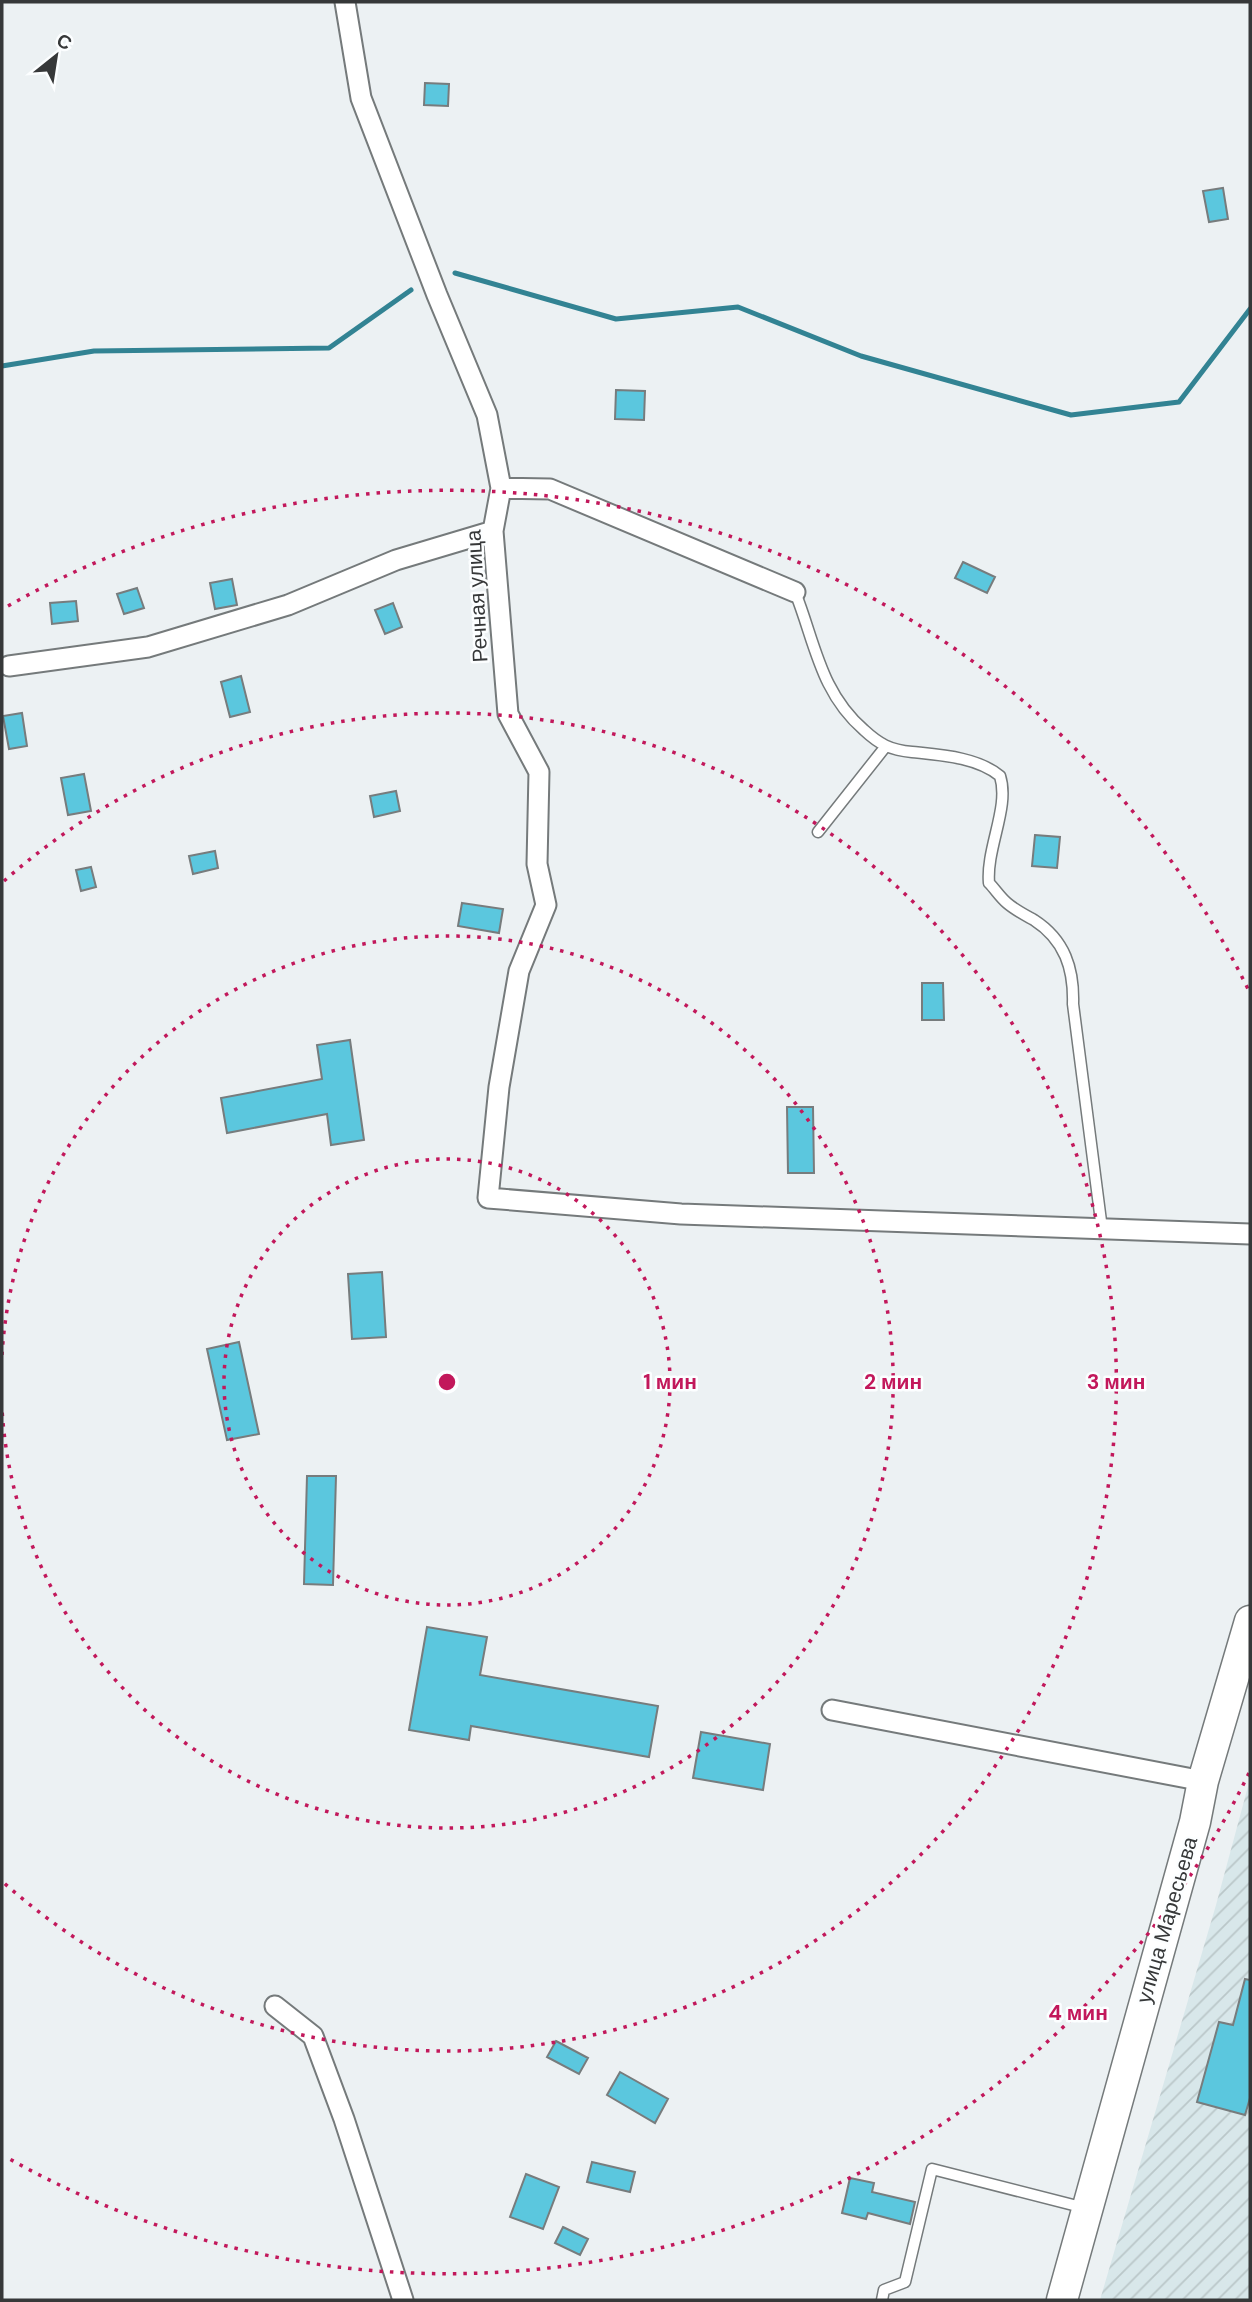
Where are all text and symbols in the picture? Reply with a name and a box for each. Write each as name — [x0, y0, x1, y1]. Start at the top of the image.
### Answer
north arrow — [21, 21, 91, 91]
text: С — [52, 27, 77, 56]
street label: Речная улица — [460, 529, 494, 663]
text: 1 мин — [643, 1368, 697, 1396]
text: 2 мин — [864, 1368, 922, 1396]
text: 3 мин — [1087, 1368, 1145, 1396]
centre of rings — [435, 1370, 459, 1394]
street label: улица Маресьева — [1130, 1833, 1204, 2006]
text: 4 мин — [1048, 1999, 1108, 2027]

